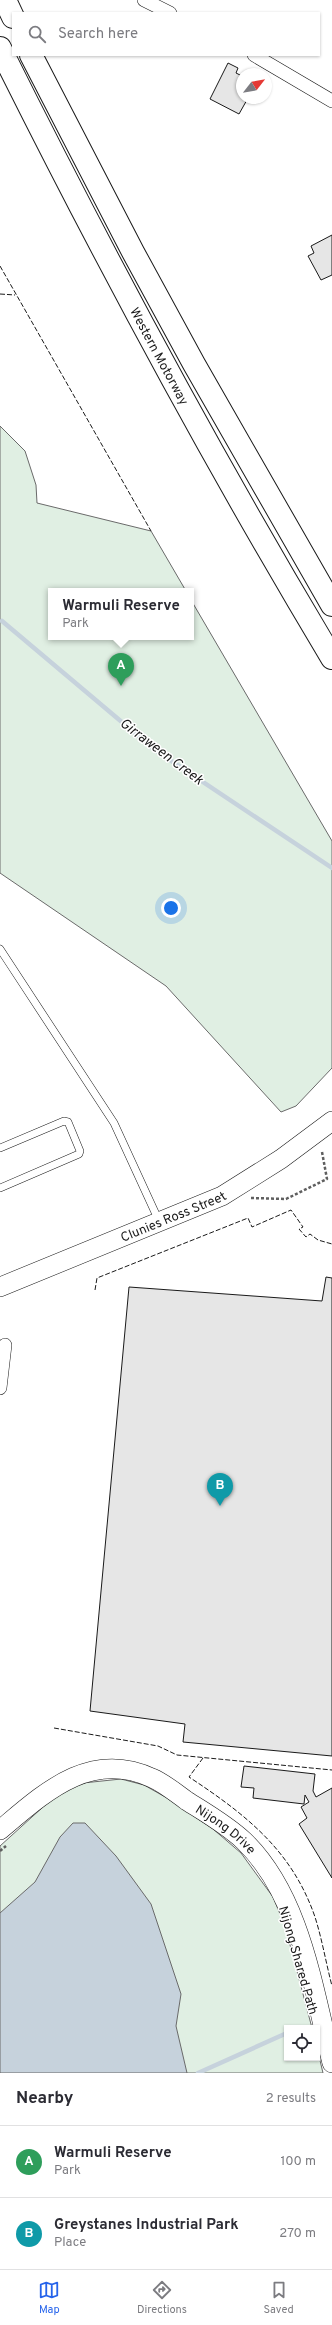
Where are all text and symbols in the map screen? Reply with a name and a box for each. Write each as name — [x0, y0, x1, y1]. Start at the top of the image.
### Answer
search box — [12, 12, 320, 56]
icon: search — [26, 23, 48, 45]
text: Search here — [58, 25, 138, 44]
north arrow — [236, 68, 272, 104]
street label: Western Motorway — [125, 305, 191, 408]
popup — [48, 588, 194, 640]
text: Warmuli Reserve — [62, 597, 180, 616]
text: Park — [62, 616, 89, 632]
pin: A — [108, 653, 134, 686]
water label: Girraween Creek — [116, 715, 207, 790]
your location — [161, 898, 181, 918]
street label: Clunies Ross Street — [119, 1189, 230, 1247]
pin: B — [207, 1473, 233, 1506]
street label: Nijong Drive — [192, 1802, 258, 1858]
street label: Nijong Shared Path — [274, 1904, 320, 2017]
map controls — [284, 2025, 320, 2061]
button: locate — [284, 2025, 320, 2061]
text: Nearby — [16, 2088, 73, 2110]
text: 2 results — [266, 2091, 316, 2107]
text: Warmuli Reserve — [54, 2144, 172, 2163]
text: A — [24, 2154, 34, 2170]
text: 100 m — [280, 2154, 316, 2170]
text: Park — [54, 2163, 81, 2179]
text: Greystanes Industrial Park — [54, 2216, 239, 2235]
text: B — [25, 2226, 33, 2242]
text: 270 m — [279, 2226, 316, 2242]
text: Place — [54, 2235, 86, 2251]
tab: Map — [38, 2279, 60, 2317]
tab: Directions — [137, 2279, 187, 2317]
tab: Saved — [263, 2279, 294, 2317]

